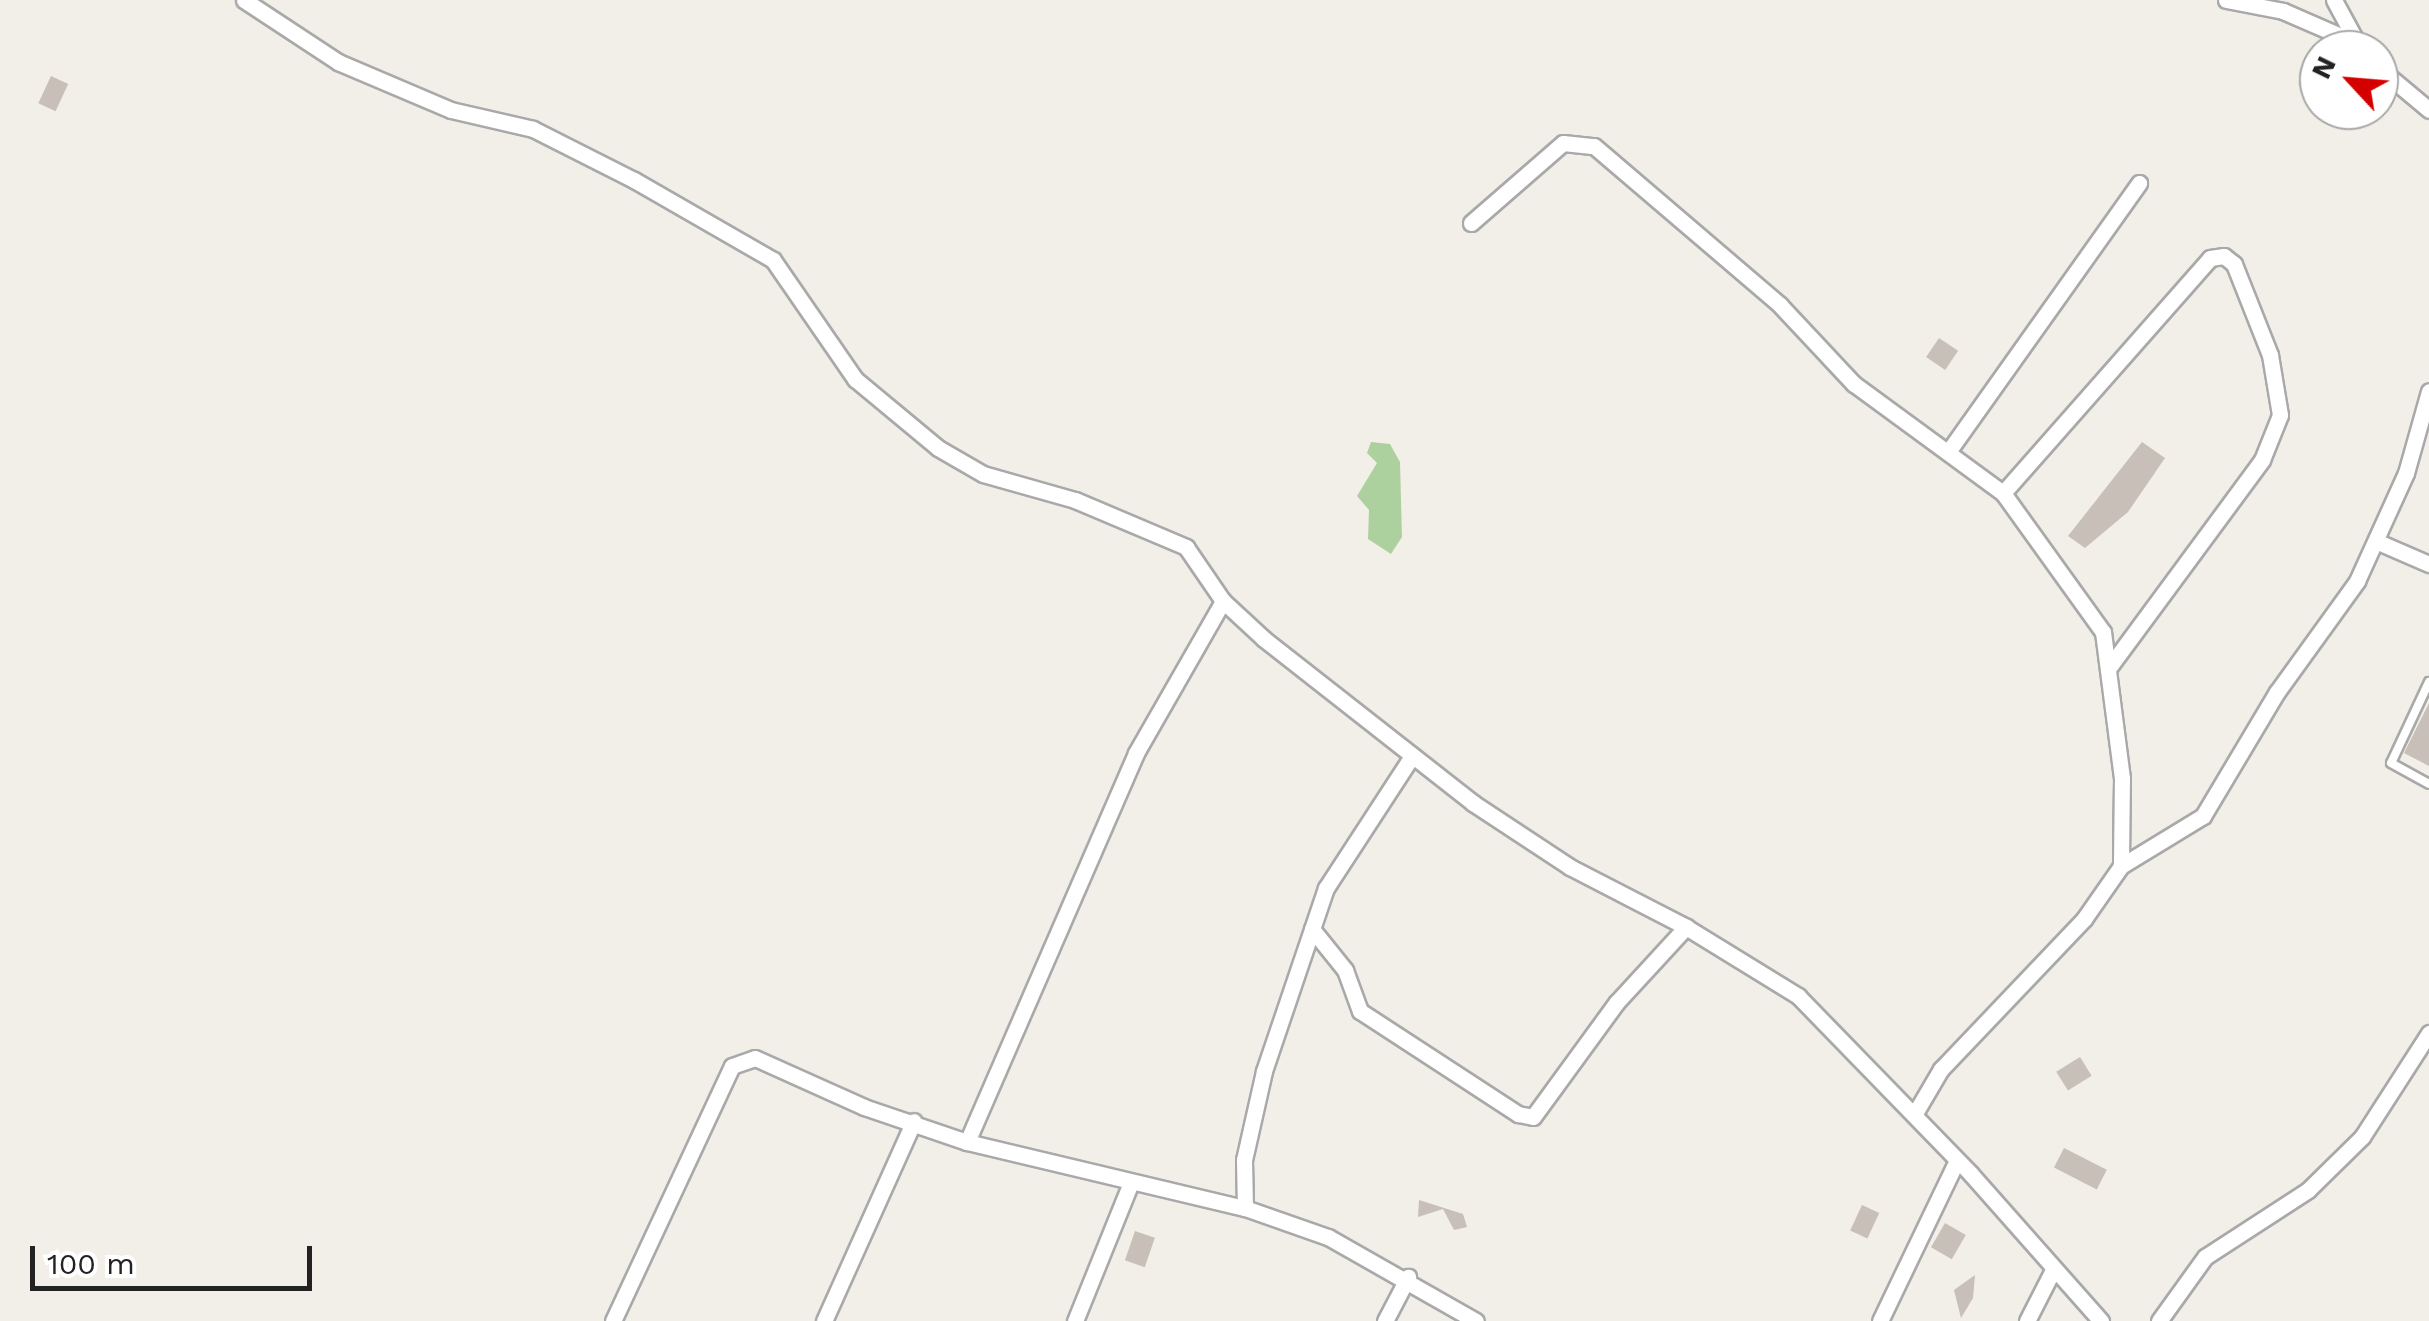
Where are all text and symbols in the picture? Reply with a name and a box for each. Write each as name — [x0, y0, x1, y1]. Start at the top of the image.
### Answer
north arrow — [2299, 30, 2399, 130]
text: N — [2304, 51, 2343, 84]
scale bar — [35, 1226, 318, 1288]
text: 100 m — [47, 1246, 135, 1281]

